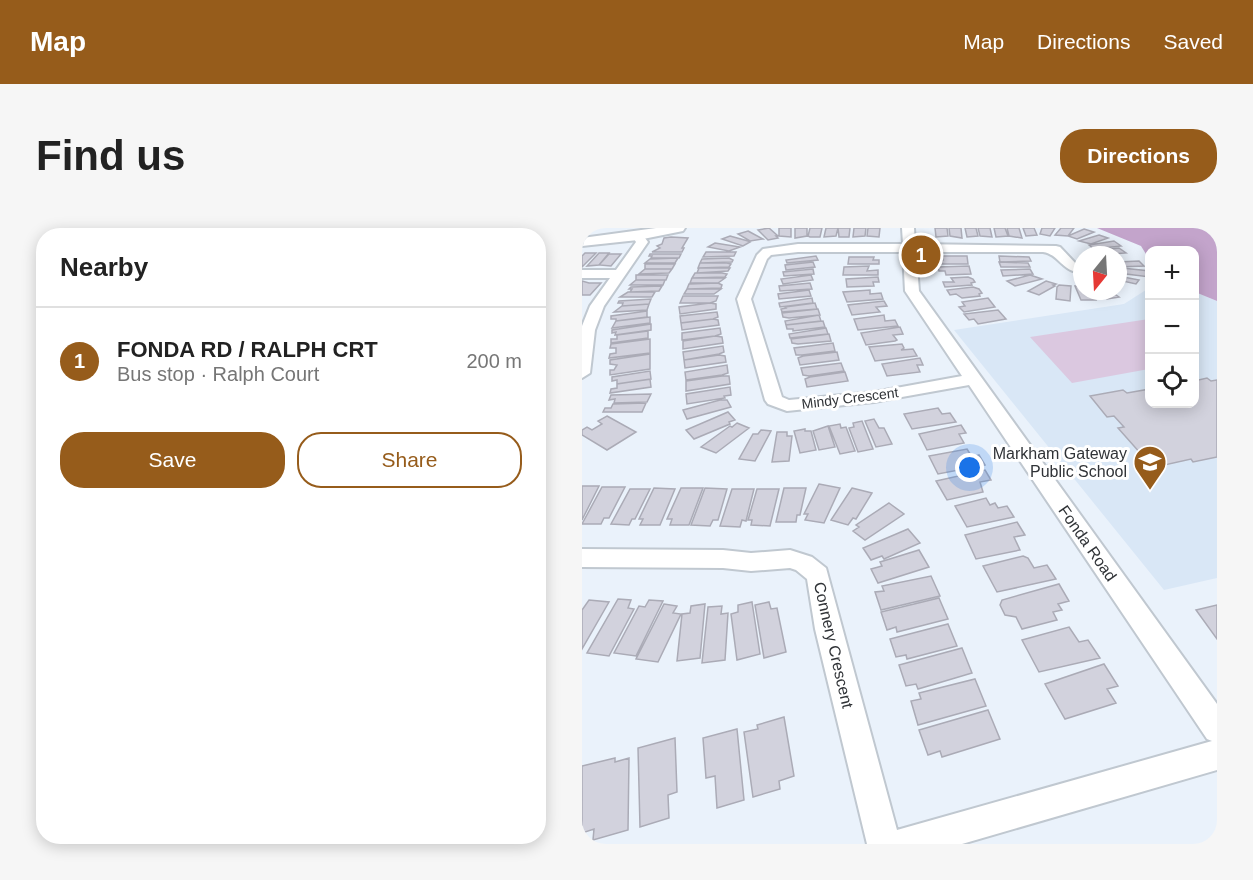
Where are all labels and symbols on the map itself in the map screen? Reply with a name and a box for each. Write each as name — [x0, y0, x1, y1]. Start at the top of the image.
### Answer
pin: 1 — [902, 232, 940, 278]
north arrow — [1073, 246, 1127, 300]
street label: Mindy Crescent — [801, 384, 899, 412]
school or university icon: Markham Gateway Public School — [1132, 444, 1168, 491]
place label: Markham Gateway Public School — [993, 445, 1127, 480]
your location — [955, 453, 984, 482]
street label: Fonda Road — [1055, 502, 1120, 584]
street label: Connery Crescent — [811, 580, 856, 710]

